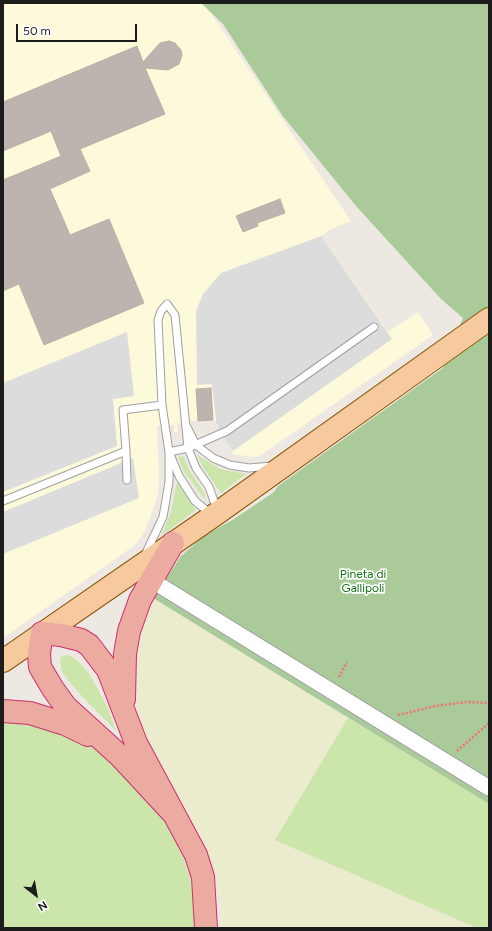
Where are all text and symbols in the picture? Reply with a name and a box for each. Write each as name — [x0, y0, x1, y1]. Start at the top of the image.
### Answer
scale bar — [18, 16, 139, 42]
text: 50 m — [23, 24, 51, 38]
park label: Pineta di Gallipoli — [340, 567, 386, 595]
north arrow — [16, 875, 56, 915]
text: N — [35, 898, 49, 913]

